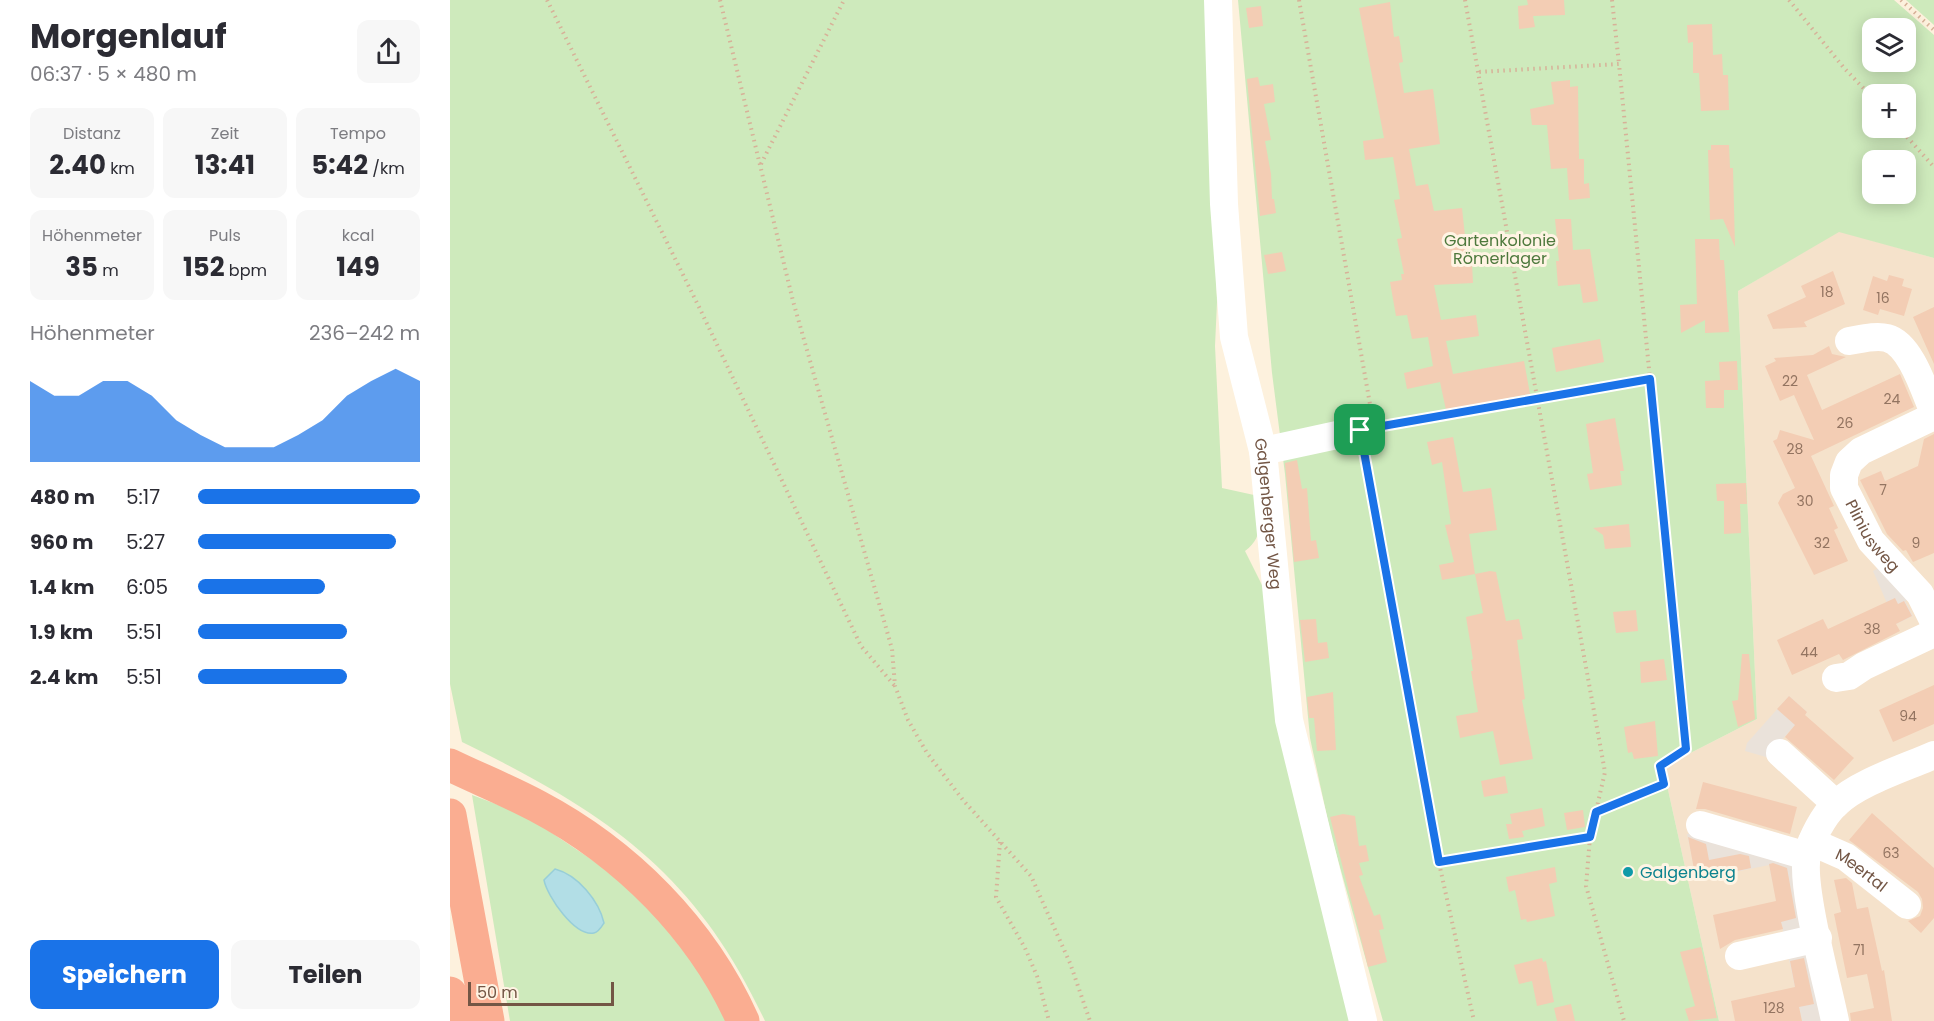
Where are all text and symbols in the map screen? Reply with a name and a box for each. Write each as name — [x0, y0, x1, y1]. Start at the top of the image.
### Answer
text: Morgenlauf — [30, 13, 227, 60]
map controls — [1862, 18, 1916, 204]
button: layers — [1862, 18, 1916, 72]
button: share — [357, 20, 420, 83]
text: 06:37 · 5 × 480 m — [30, 60, 197, 88]
button: + — [1862, 84, 1916, 138]
text: Distanz — [63, 122, 121, 145]
text: Zeit — [211, 122, 239, 145]
text: Tempo — [330, 122, 386, 145]
text: 2.40 — [49, 147, 106, 183]
text: 13:41 — [195, 147, 255, 183]
text: 5:42 — [311, 147, 368, 183]
button: − — [1862, 150, 1916, 204]
text: km — [106, 157, 135, 180]
text: /km — [368, 157, 405, 180]
text: Höhenmeter — [42, 224, 142, 247]
text: Puls — [209, 224, 241, 247]
text: kcal — [342, 224, 374, 247]
park label: Gartenkolonie Römerlager — [1444, 229, 1556, 270]
text: 35 — [65, 249, 98, 285]
text: 152 — [183, 249, 225, 285]
text: 149 — [336, 249, 380, 285]
text: m — [98, 259, 119, 282]
text: bpm — [225, 259, 267, 282]
house number: 18 — [1820, 282, 1834, 302]
house number: 16 — [1876, 288, 1890, 308]
text: Höhenmeter — [30, 319, 155, 347]
text: 236–242 m — [309, 319, 420, 347]
house number: 22 — [1782, 371, 1798, 391]
house number: 24 — [1884, 389, 1901, 409]
pin — [1334, 404, 1385, 455]
icon: arrive — [1343, 413, 1376, 446]
house number: 26 — [1837, 413, 1854, 433]
street label: Galgenberger Weg — [1248, 435, 1287, 591]
house number: 28 — [1787, 439, 1804, 459]
house number: 7 — [1879, 480, 1887, 500]
text: 480 m — [30, 483, 95, 511]
text: 5:17 — [126, 483, 160, 511]
house number: 30 — [1796, 491, 1814, 511]
street label: Pliniusweg — [1840, 495, 1905, 577]
text: 960 m — [30, 528, 94, 556]
text: 5:27 — [126, 528, 165, 556]
house number: 32 — [1814, 533, 1830, 553]
house number: 9 — [1912, 533, 1920, 553]
text: 1.4 km — [30, 573, 94, 601]
text: 6:05 — [126, 573, 168, 601]
text: 1.9 km — [30, 618, 93, 646]
text: 5:51 — [126, 618, 162, 646]
house number: 38 — [1863, 619, 1881, 639]
house number: 44 — [1800, 642, 1818, 662]
text: 2.4 km — [30, 663, 98, 691]
text: 5:51 — [126, 663, 162, 691]
house number: 94 — [1899, 706, 1917, 726]
street label: Meertal — [1832, 843, 1892, 897]
house number: 63 — [1882, 843, 1900, 863]
place label: Galgenberg — [1640, 861, 1736, 884]
marker: Galgenberg — [1621, 865, 1635, 879]
button: Speichern — [30, 940, 219, 1009]
button: Teilen — [231, 940, 420, 1009]
house number: 71 — [1853, 940, 1865, 960]
scale bar — [468, 979, 614, 1006]
text: 50 m — [477, 981, 518, 1004]
house number: 128 — [1763, 998, 1785, 1018]

